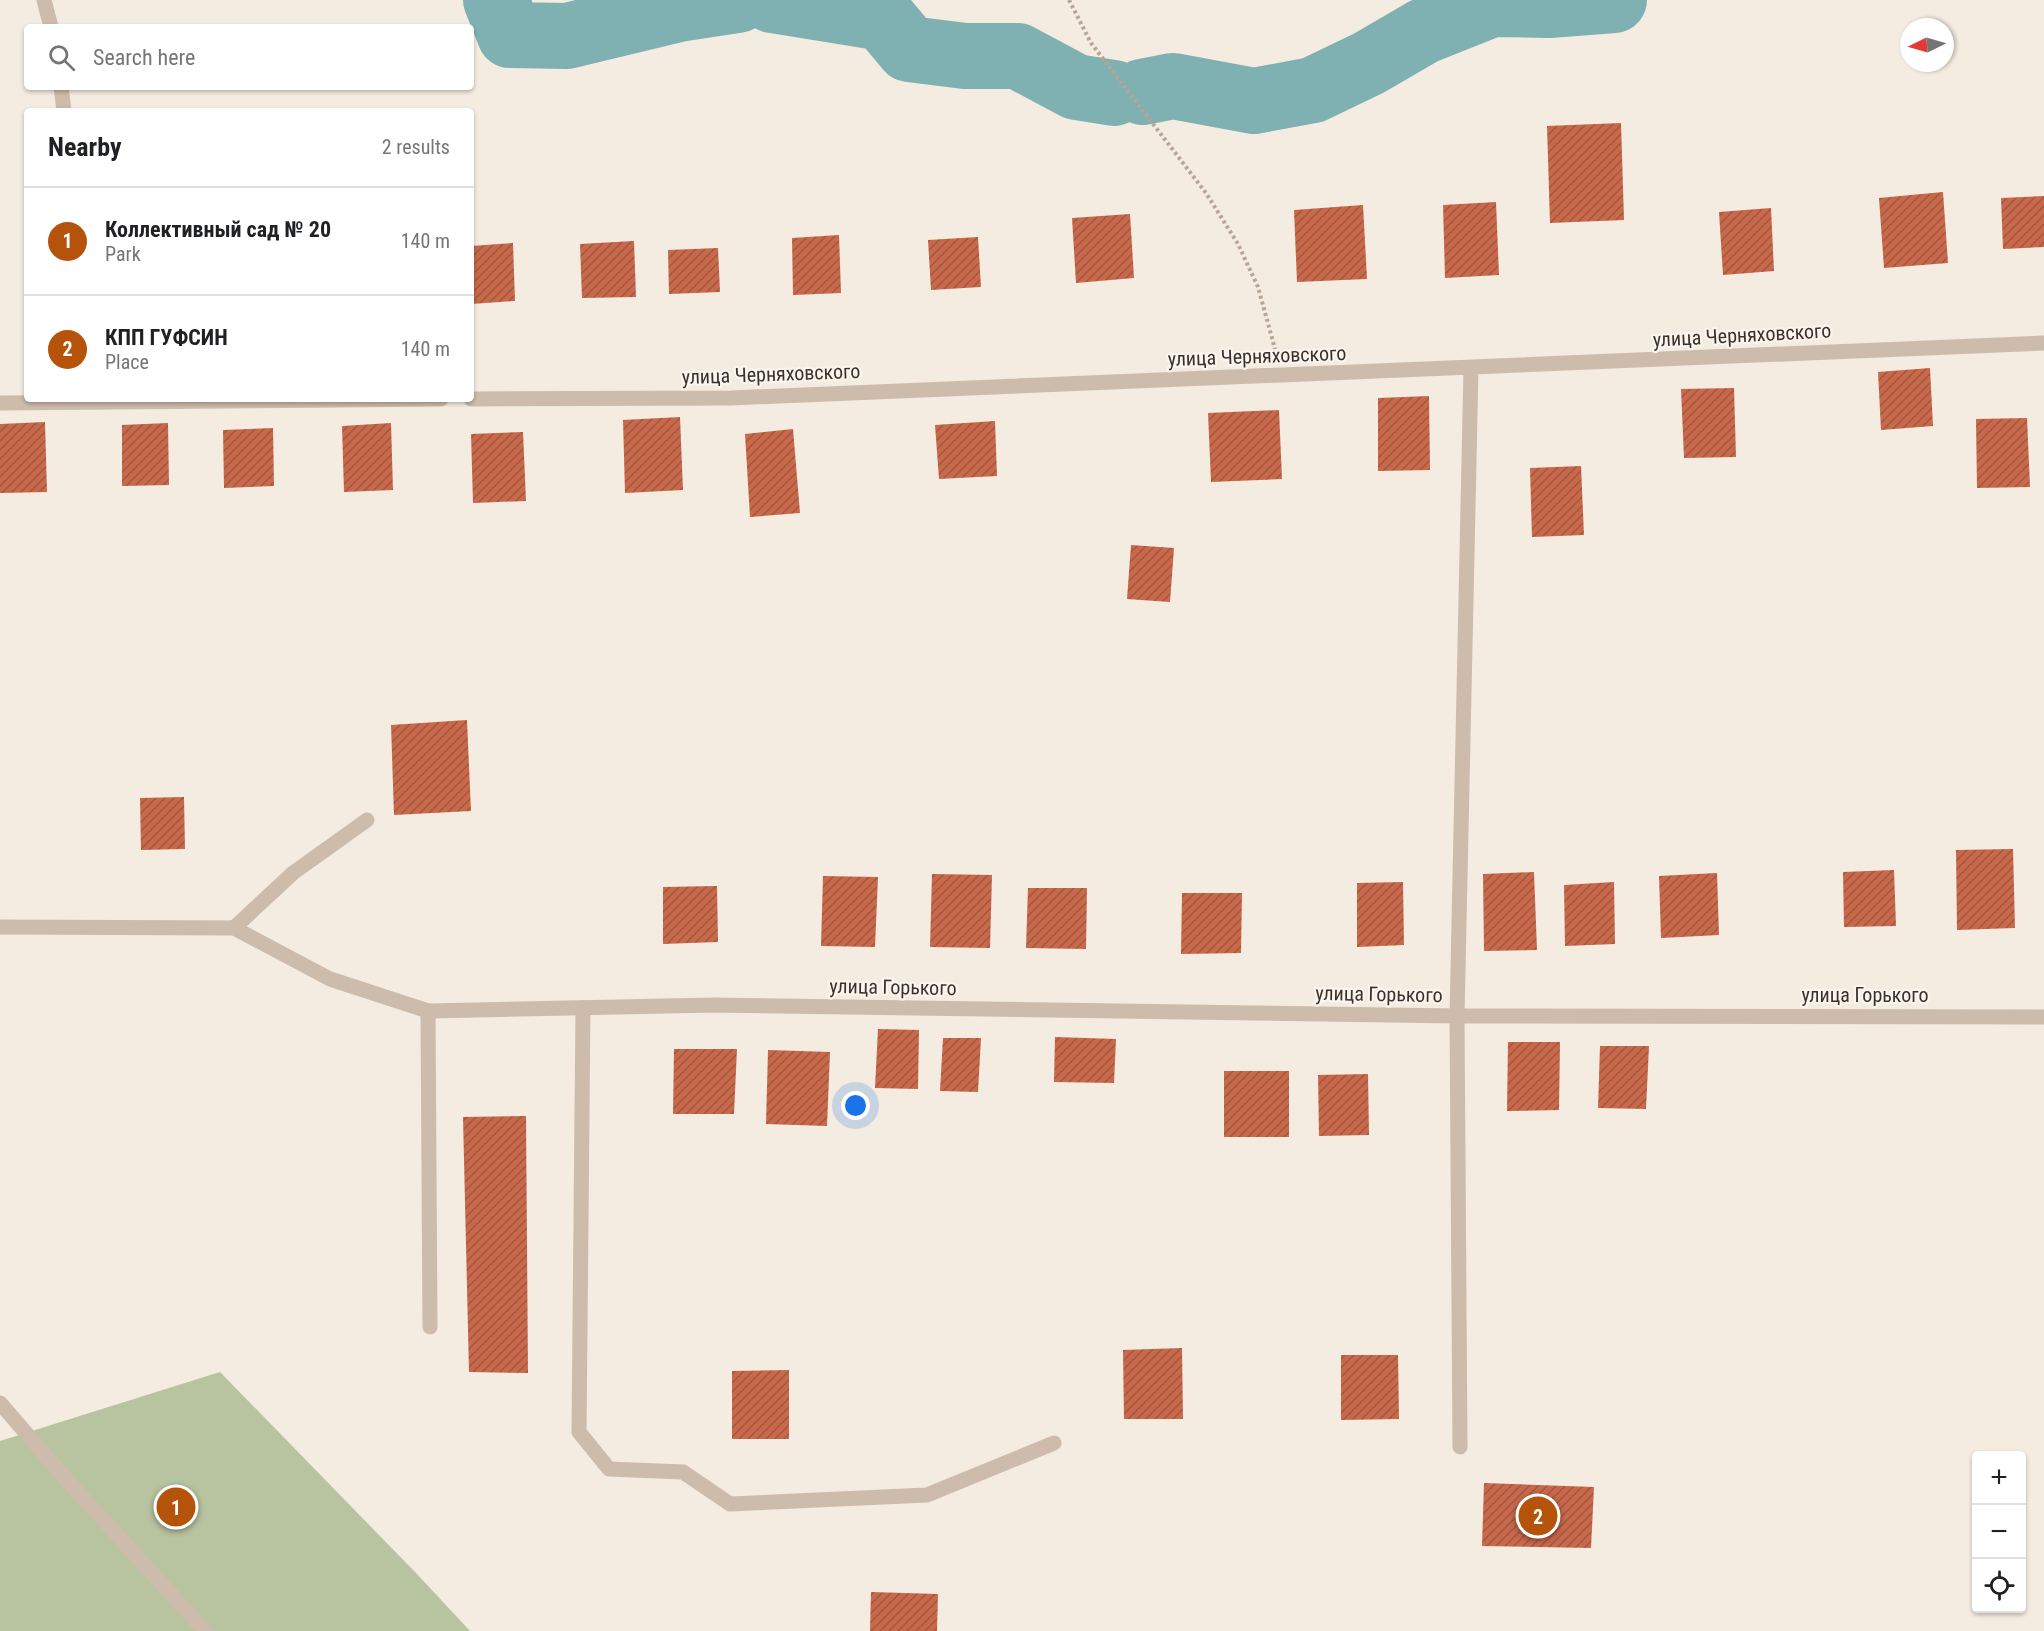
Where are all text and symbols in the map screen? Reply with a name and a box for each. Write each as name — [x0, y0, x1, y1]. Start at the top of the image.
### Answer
north arrow — [1900, 18, 1954, 72]
search box — [24, 24, 474, 90]
icon: search — [45, 41, 78, 74]
text: Search here — [93, 45, 195, 70]
text: Nearby — [48, 132, 122, 162]
text: 2 results — [382, 135, 450, 159]
text: Коллективный сад № 20 — [105, 217, 331, 242]
text: 1 — [62, 229, 73, 253]
text: 140 m — [401, 229, 450, 253]
text: Park — [105, 242, 141, 266]
street label: улица Черняховского — [1652, 318, 1832, 352]
text: КПП ГУФСИН — [105, 325, 228, 350]
text: 2 — [62, 337, 73, 361]
text: 140 m — [401, 337, 450, 361]
street label: улица Черняховского — [1167, 341, 1347, 371]
text: Place — [105, 350, 149, 374]
street label: улица Черняховского — [681, 359, 861, 389]
street label: улица Горького — [829, 974, 957, 1000]
street label: улица Горького — [1315, 981, 1443, 1007]
street label: улица Горького — [1801, 983, 1929, 1007]
your location — [841, 1091, 870, 1120]
map controls — [1972, 1451, 2026, 1613]
button: + — [1972, 1451, 2026, 1505]
pin: 1 — [156, 1484, 195, 1530]
pin: 2 — [1518, 1494, 1558, 1538]
button: − — [1972, 1505, 2026, 1559]
button: locate — [1972, 1559, 2026, 1613]

